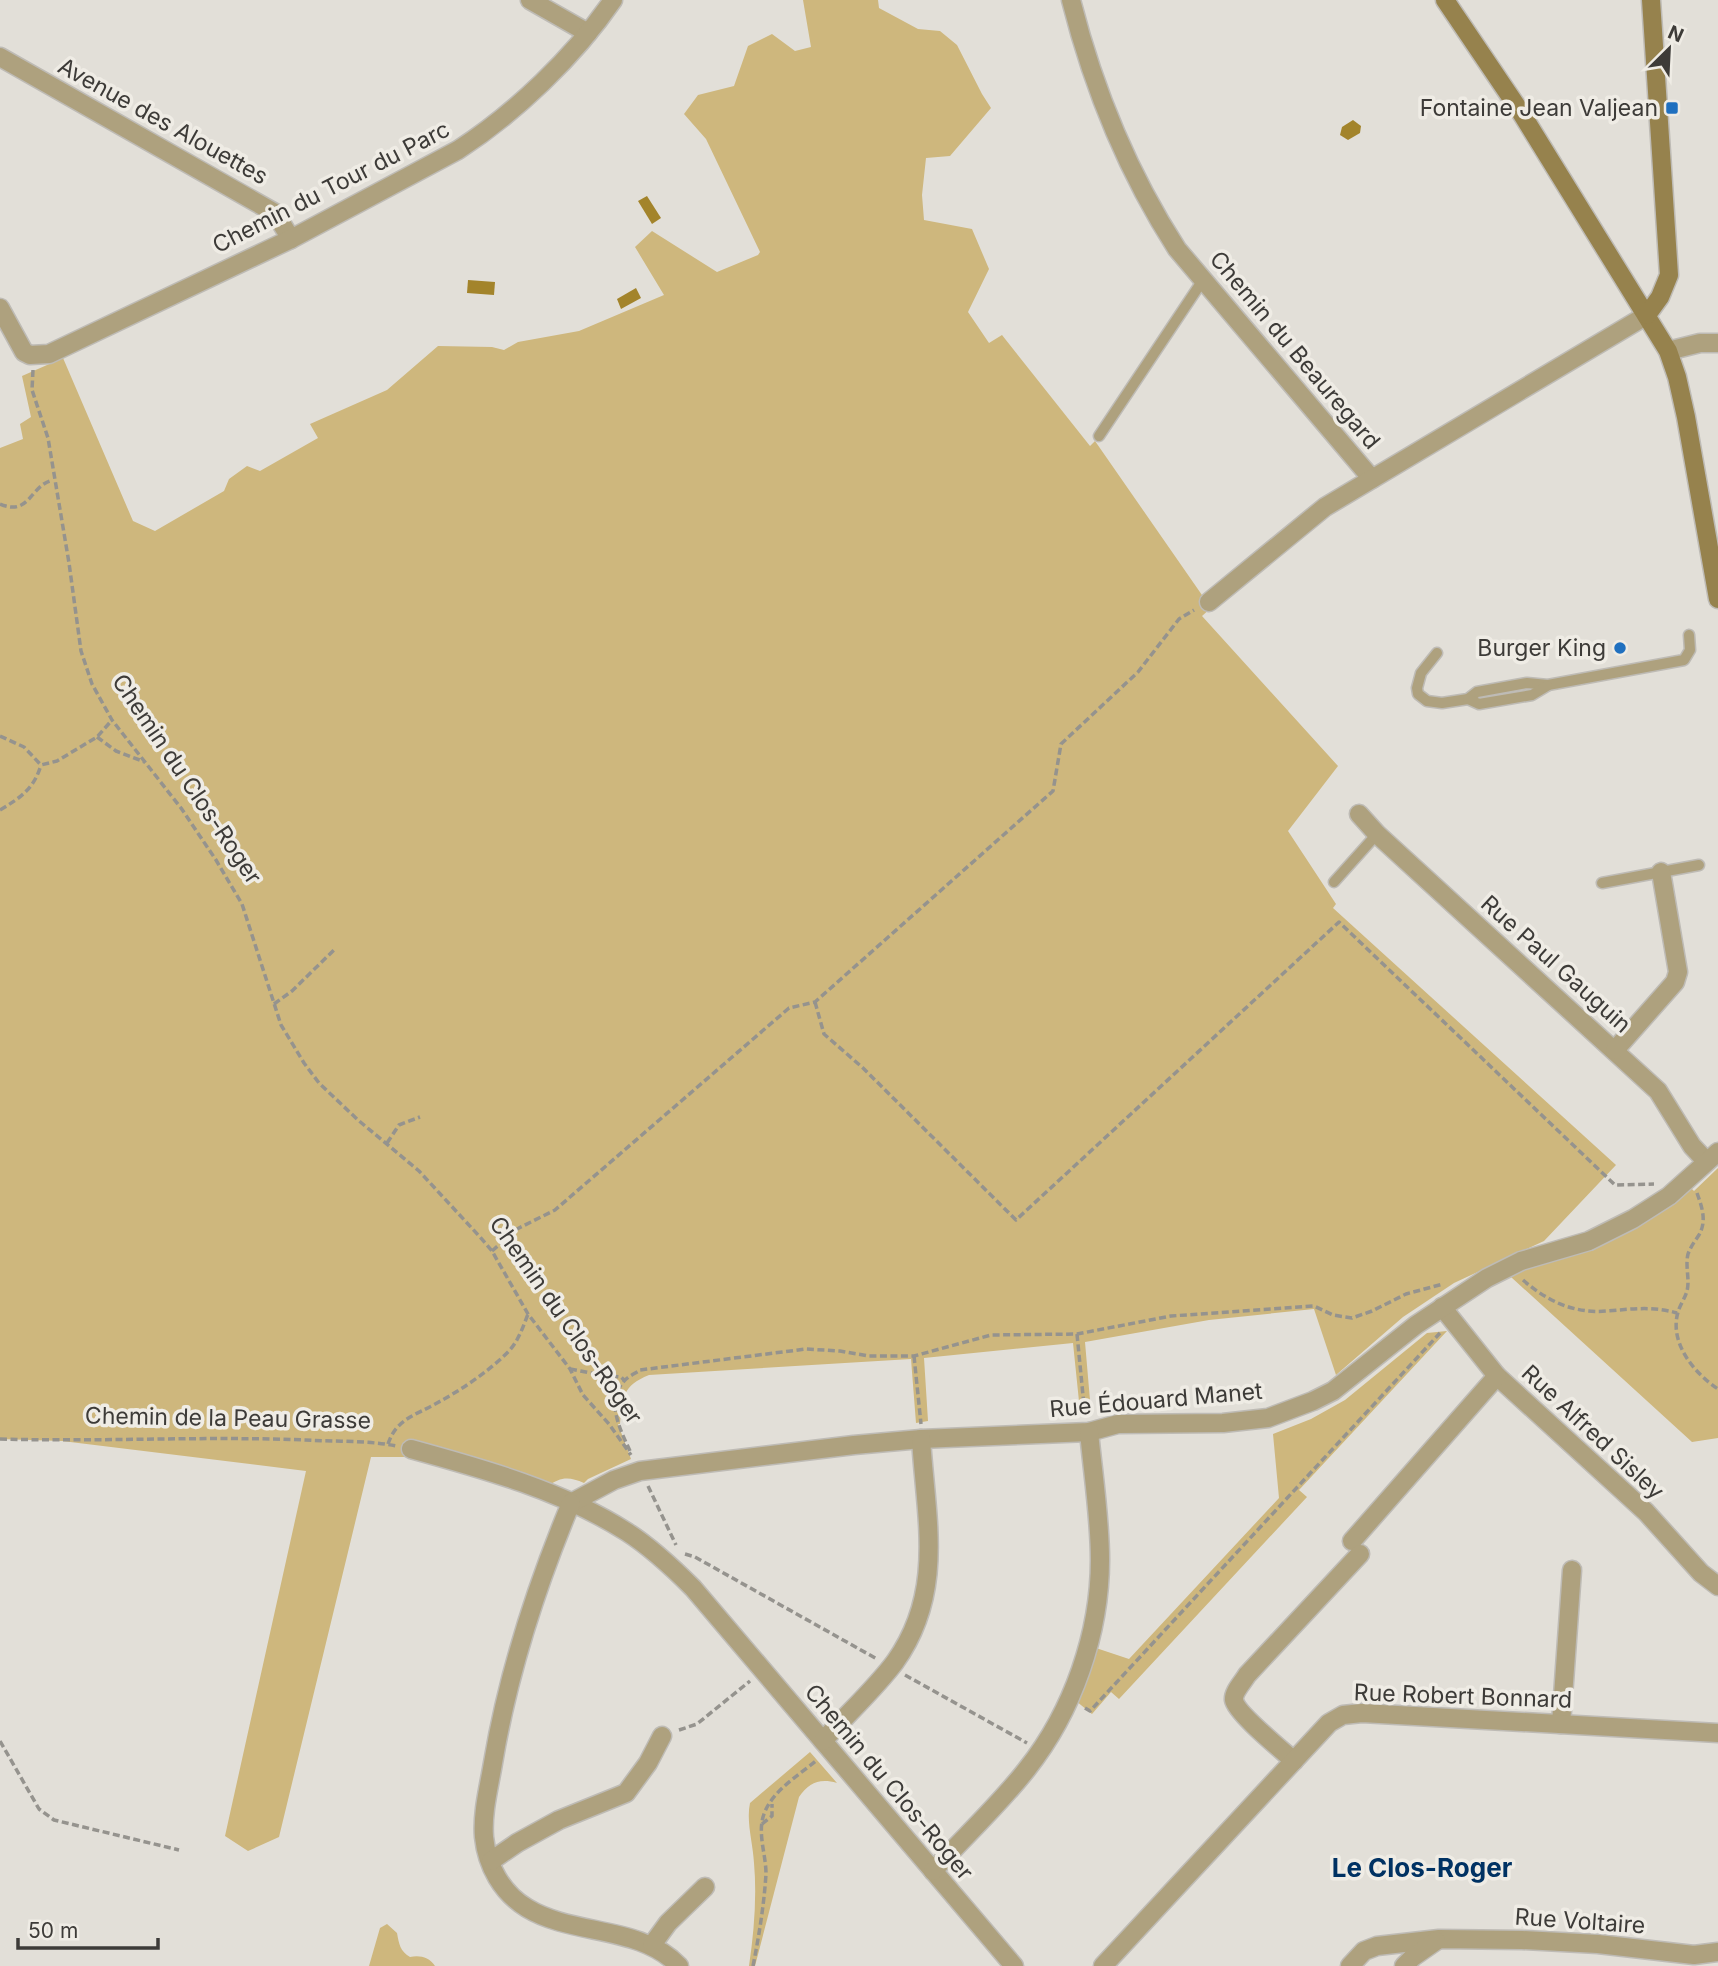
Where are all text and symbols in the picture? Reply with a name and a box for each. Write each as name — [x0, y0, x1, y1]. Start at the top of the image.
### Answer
north arrow — [1634, 14, 1704, 84]
text: N — [1664, 20, 1687, 47]
street label: Avenue des Alouettes — [53, 52, 273, 190]
place label: Fontaine Jean Valjean — [1420, 94, 1658, 122]
marker: Fontaine Jean Valjean — [1664, 100, 1680, 116]
street label: Chemin du Tour du Parc — [208, 115, 454, 259]
street label: Chemin du Beauregard — [1204, 245, 1386, 455]
place label: Burger King — [1477, 634, 1606, 662]
marker: Burger King — [1612, 640, 1628, 656]
street label: Chemin du Clos-Roger — [106, 669, 268, 890]
street label: Rue Paul Gauguin — [1475, 889, 1637, 1039]
street label: Chemin du Clos-Roger — [484, 1211, 649, 1429]
street label: Rue Alfred Sisley — [1516, 1359, 1670, 1505]
street label: Rue Édouard Manet — [1048, 1377, 1264, 1423]
street label: Chemin de la Peau Grasse — [85, 1402, 371, 1434]
street label: Chemin du Clos-Roger — [799, 1678, 979, 1886]
street label: Rue Robert Bonnard — [1353, 1678, 1573, 1714]
district label: Le Clos-Roger — [1332, 1852, 1513, 1883]
street label: Rue Voltaire — [1514, 1902, 1646, 1940]
scale bar — [18, 1906, 158, 1950]
text: 50 m — [28, 1918, 78, 1943]

